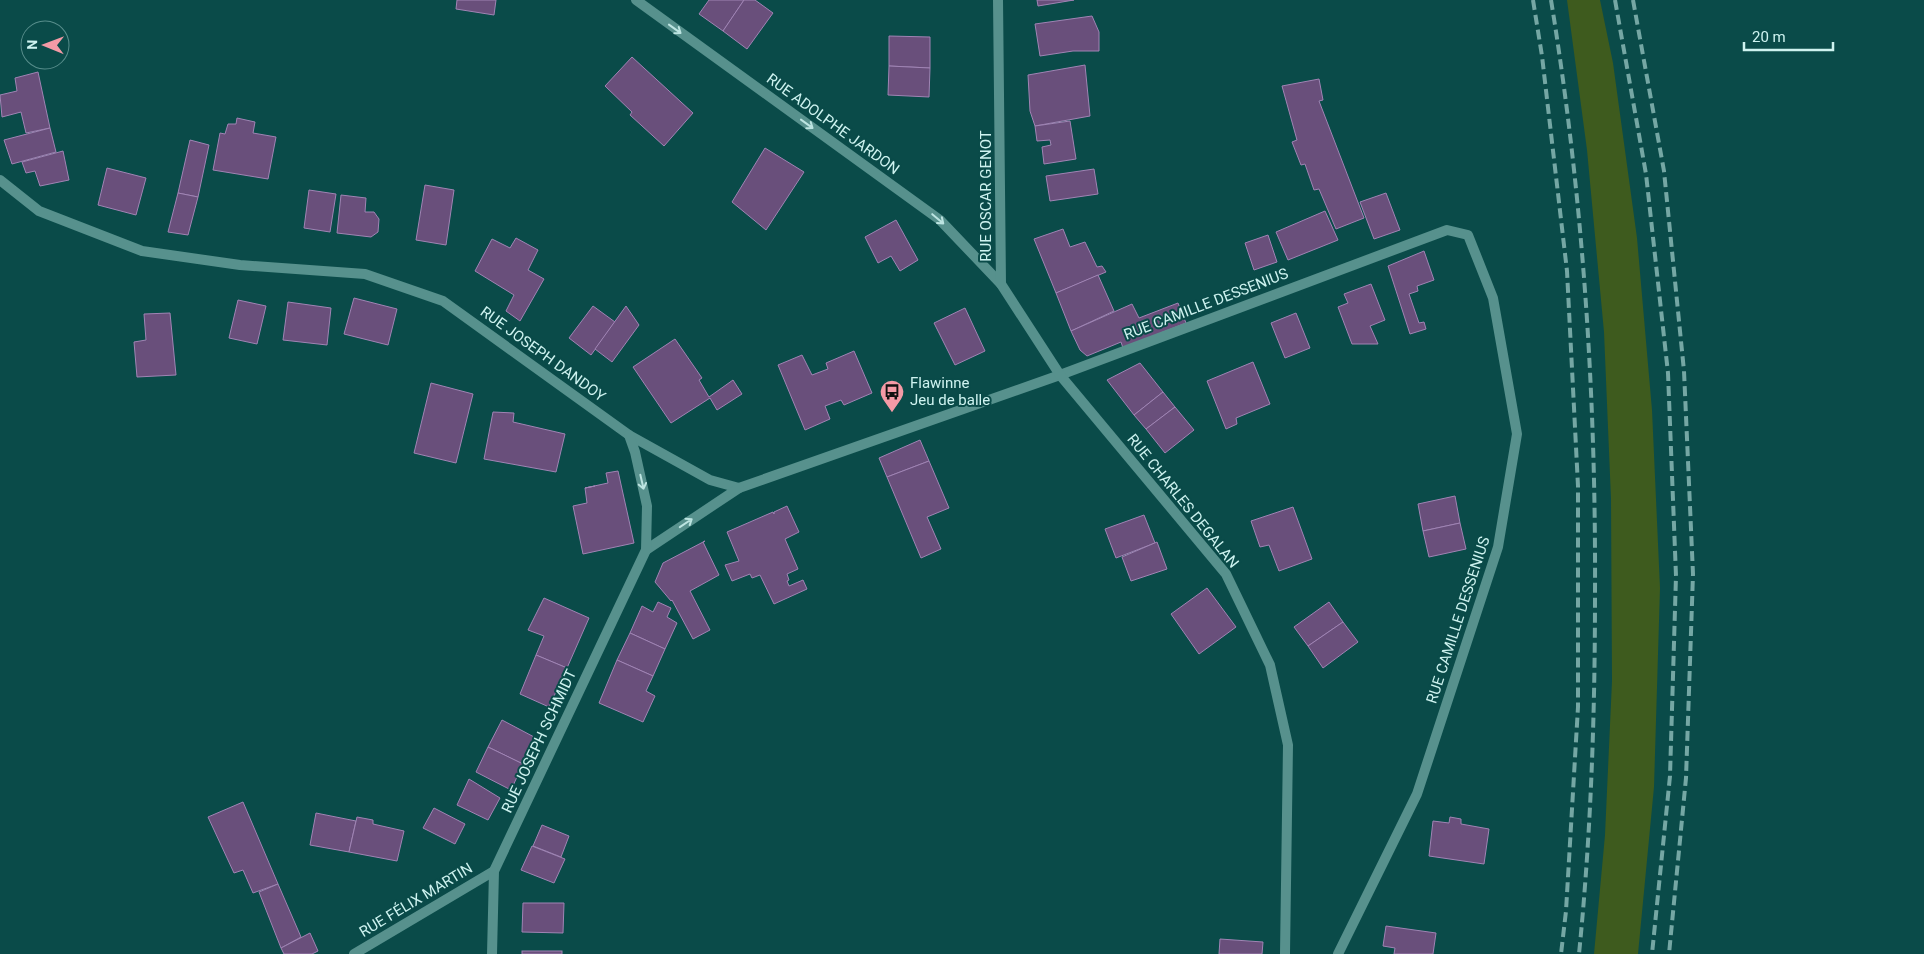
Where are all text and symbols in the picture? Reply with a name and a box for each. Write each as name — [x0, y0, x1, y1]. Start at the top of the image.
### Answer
north arrow — [20, 20, 70, 70]
scale bar — [1744, 20, 1833, 52]
one-way arrow — [668, 23, 681, 34]
text: 20 m — [1752, 28, 1786, 46]
text: N — [24, 40, 40, 50]
street label: RUE ADOLPHE JARDON — [763, 70, 903, 178]
one-way arrow — [800, 119, 814, 129]
street label: RUE OSCAR GENOT — [977, 130, 995, 262]
one-way arrow — [932, 214, 945, 225]
street label: RUE CAMILLE DESSENIUS — [1121, 264, 1291, 344]
street label: RUE JOSEPH DANDOY — [477, 303, 609, 405]
place label: Flawinne Jeu de balle — [910, 374, 990, 409]
bus stop icon: Flawinne Jeu de balle — [879, 379, 905, 413]
street label: RUE CHARLES DEGALAN — [1123, 430, 1243, 572]
one-way arrow — [638, 474, 647, 490]
one-way arrow — [679, 517, 693, 527]
street label: RUE CAMILLE DESSENIUS — [1422, 534, 1494, 706]
street label: RUE JOSEPH SCHMIDT — [498, 666, 580, 816]
street label: RUE FÉLIX MARTIN — [356, 859, 476, 941]

